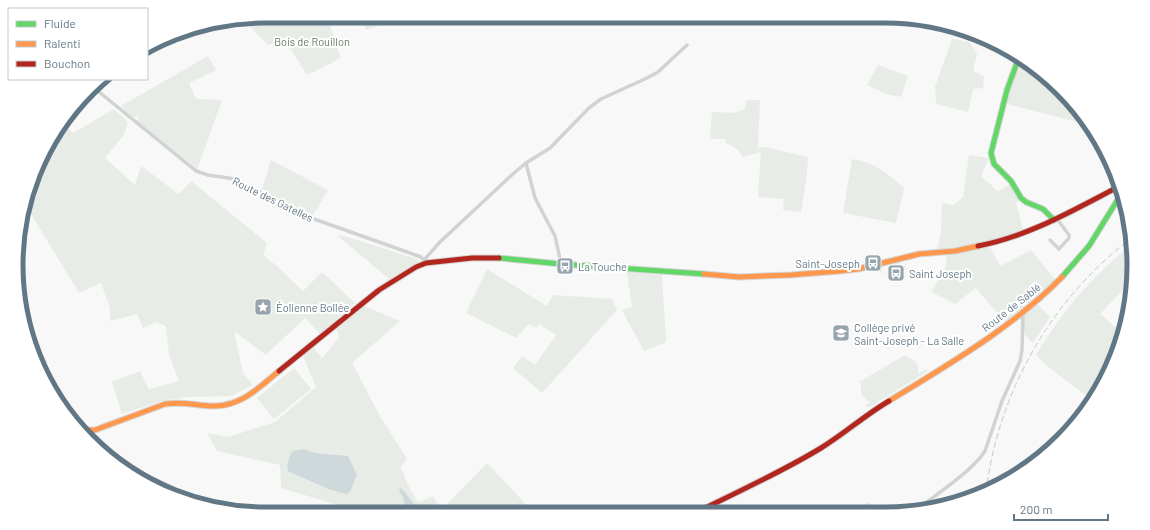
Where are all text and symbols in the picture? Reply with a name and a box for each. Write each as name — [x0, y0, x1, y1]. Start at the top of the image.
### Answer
legend — [8, 8, 148, 80]
text: Fluide — [44, 16, 76, 30]
park label: Bois de Rouillon — [274, 35, 350, 48]
text: Ralenti — [44, 36, 81, 50]
text: Bouchon — [44, 56, 90, 70]
street label: Route des Gatelles — [231, 174, 315, 224]
bus stop icon: Saint-Joseph — [863, 253, 883, 273]
bus stop icon: La Touche — [555, 256, 575, 276]
place label: Saint-Joseph — [796, 257, 860, 270]
place label: La Touche — [578, 260, 627, 273]
bus stop icon: Saint Joseph — [886, 263, 906, 283]
place label: Saint Joseph — [909, 267, 972, 280]
street label: Route de Sablé — [979, 280, 1043, 334]
place icon: Éolienne Bollée — [253, 297, 273, 317]
place label: Éolienne Bollée — [276, 301, 350, 314]
place label: Collège privé Saint-Joseph - La Salle — [854, 321, 964, 347]
school or university icon: Collège privé Saint-Joseph - La Salle — [831, 323, 851, 343]
scale bar — [1014, 496, 1108, 522]
text: 200 m — [1020, 502, 1052, 516]

